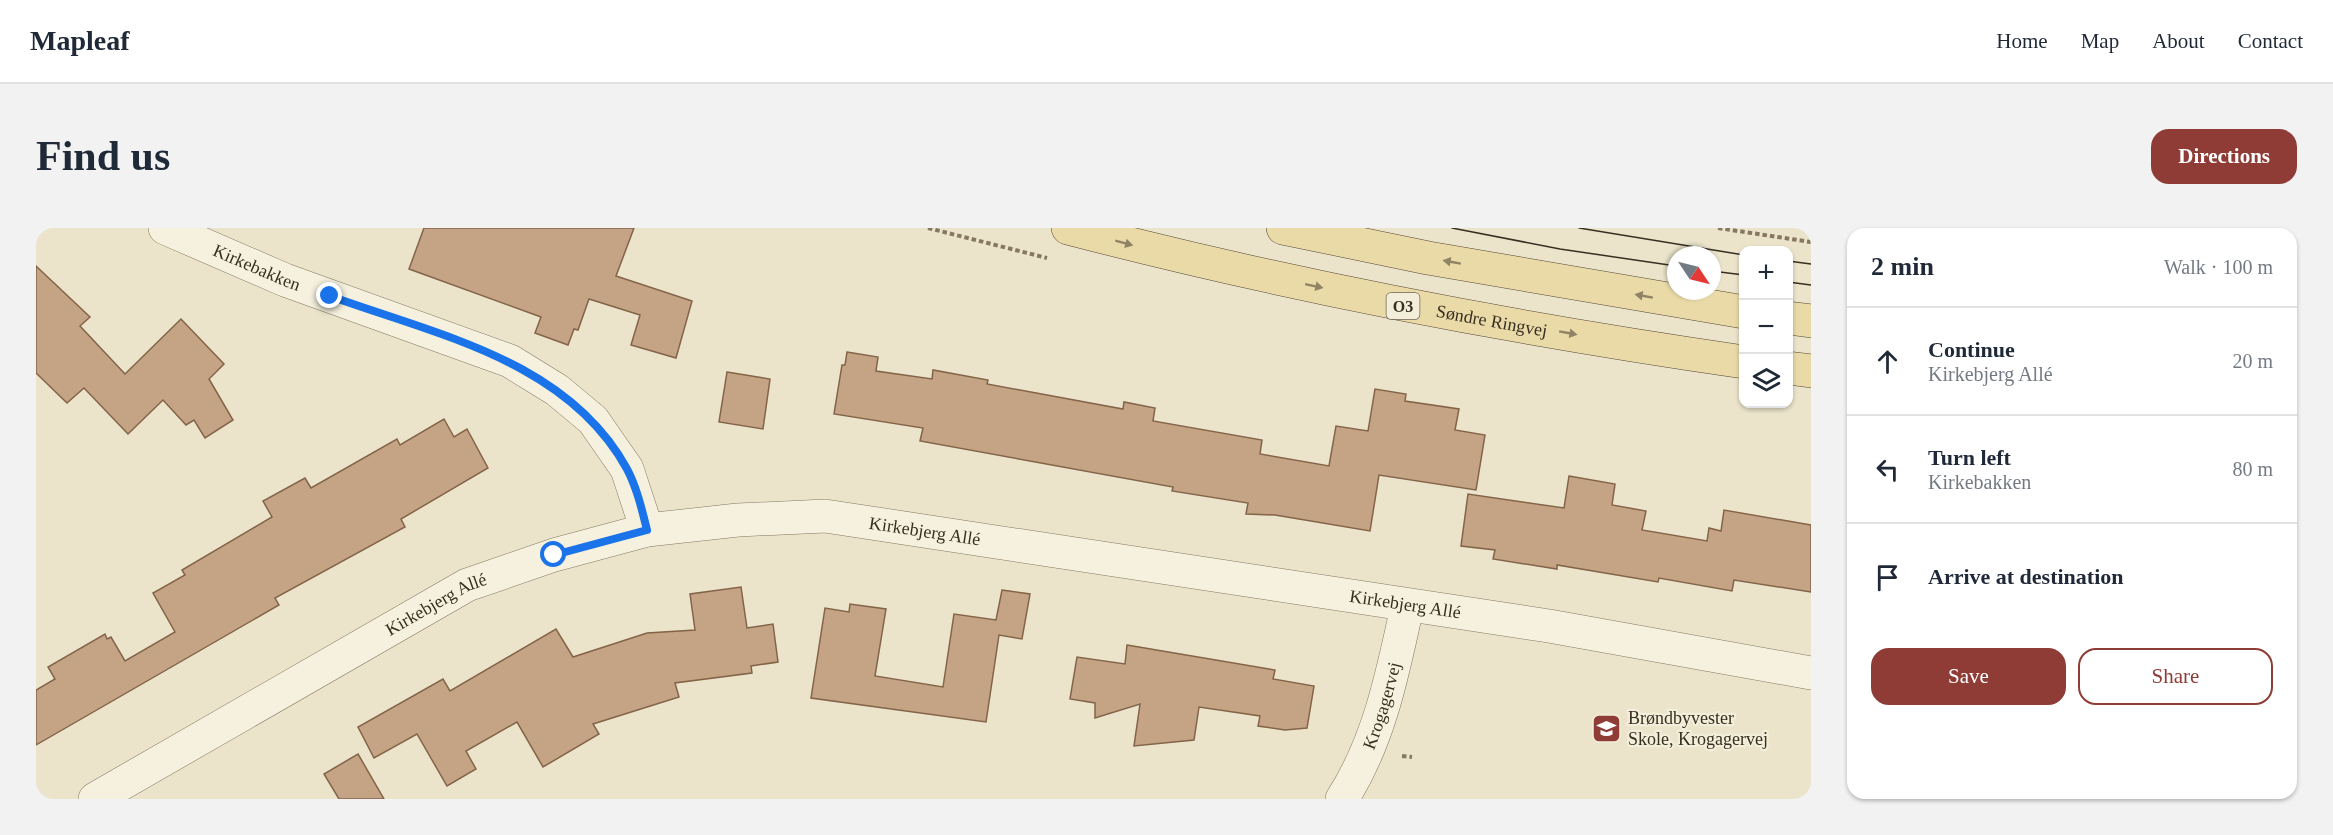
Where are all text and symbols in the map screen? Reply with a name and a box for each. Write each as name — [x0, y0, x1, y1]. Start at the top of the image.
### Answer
text: Mapleaf — [30, 25, 130, 56]
text: Home — [1996, 29, 2048, 53]
text: Map — [2081, 29, 2119, 53]
text: About — [2152, 29, 2205, 53]
text: Contact — [2238, 29, 2303, 53]
button: Directions — [2151, 129, 2297, 184]
text: Find us — [36, 133, 170, 179]
one-way arrow — [1115, 238, 1133, 248]
street label: Kirkebakken — [210, 240, 303, 295]
north arrow — [1667, 246, 1721, 300]
map controls — [1739, 246, 1793, 408]
button: + — [1739, 246, 1793, 300]
text: 2 min — [1871, 252, 1934, 281]
text: Walk · 100 m — [2164, 256, 2273, 278]
one-way arrow — [1443, 258, 1462, 267]
route end — [316, 282, 342, 308]
one-way arrow — [1305, 282, 1324, 291]
one-way arrow — [1635, 291, 1654, 300]
road number: O3 — [1386, 293, 1420, 319]
button: − — [1739, 300, 1793, 354]
street label: Søndre Ringvej — [1435, 301, 1549, 341]
one-way arrow — [1558, 329, 1577, 338]
text: Continue — [1928, 337, 2015, 362]
icon: ahead — [1871, 345, 1904, 378]
text: 20 m — [2232, 350, 2273, 372]
button: layers — [1739, 354, 1793, 408]
text: Kirkebjerg Allé — [1928, 363, 2053, 385]
text: Turn left — [1928, 445, 2011, 470]
icon: left — [1871, 453, 1904, 486]
text: 80 m — [2232, 458, 2273, 480]
text: Kirkebakken — [1928, 471, 2031, 493]
street label: Kirkebjerg Allé — [868, 513, 982, 549]
route start — [540, 541, 566, 567]
icon: arrive — [1871, 561, 1904, 594]
text: Arrive at destination — [1928, 564, 2124, 589]
street label: Kirkebjerg Allé — [382, 569, 489, 640]
street label: Kirkebjerg Allé — [1348, 586, 1462, 622]
button: Save — [1871, 648, 2066, 705]
button: Share — [2078, 648, 2273, 705]
street label: Krogagervej — [1359, 660, 1404, 752]
place label: Brøndbyvester Skole, Krogagervej — [1628, 708, 1768, 749]
school or university icon: Brøndbyvester Skole, Krogagervej — [1591, 712, 1623, 744]

